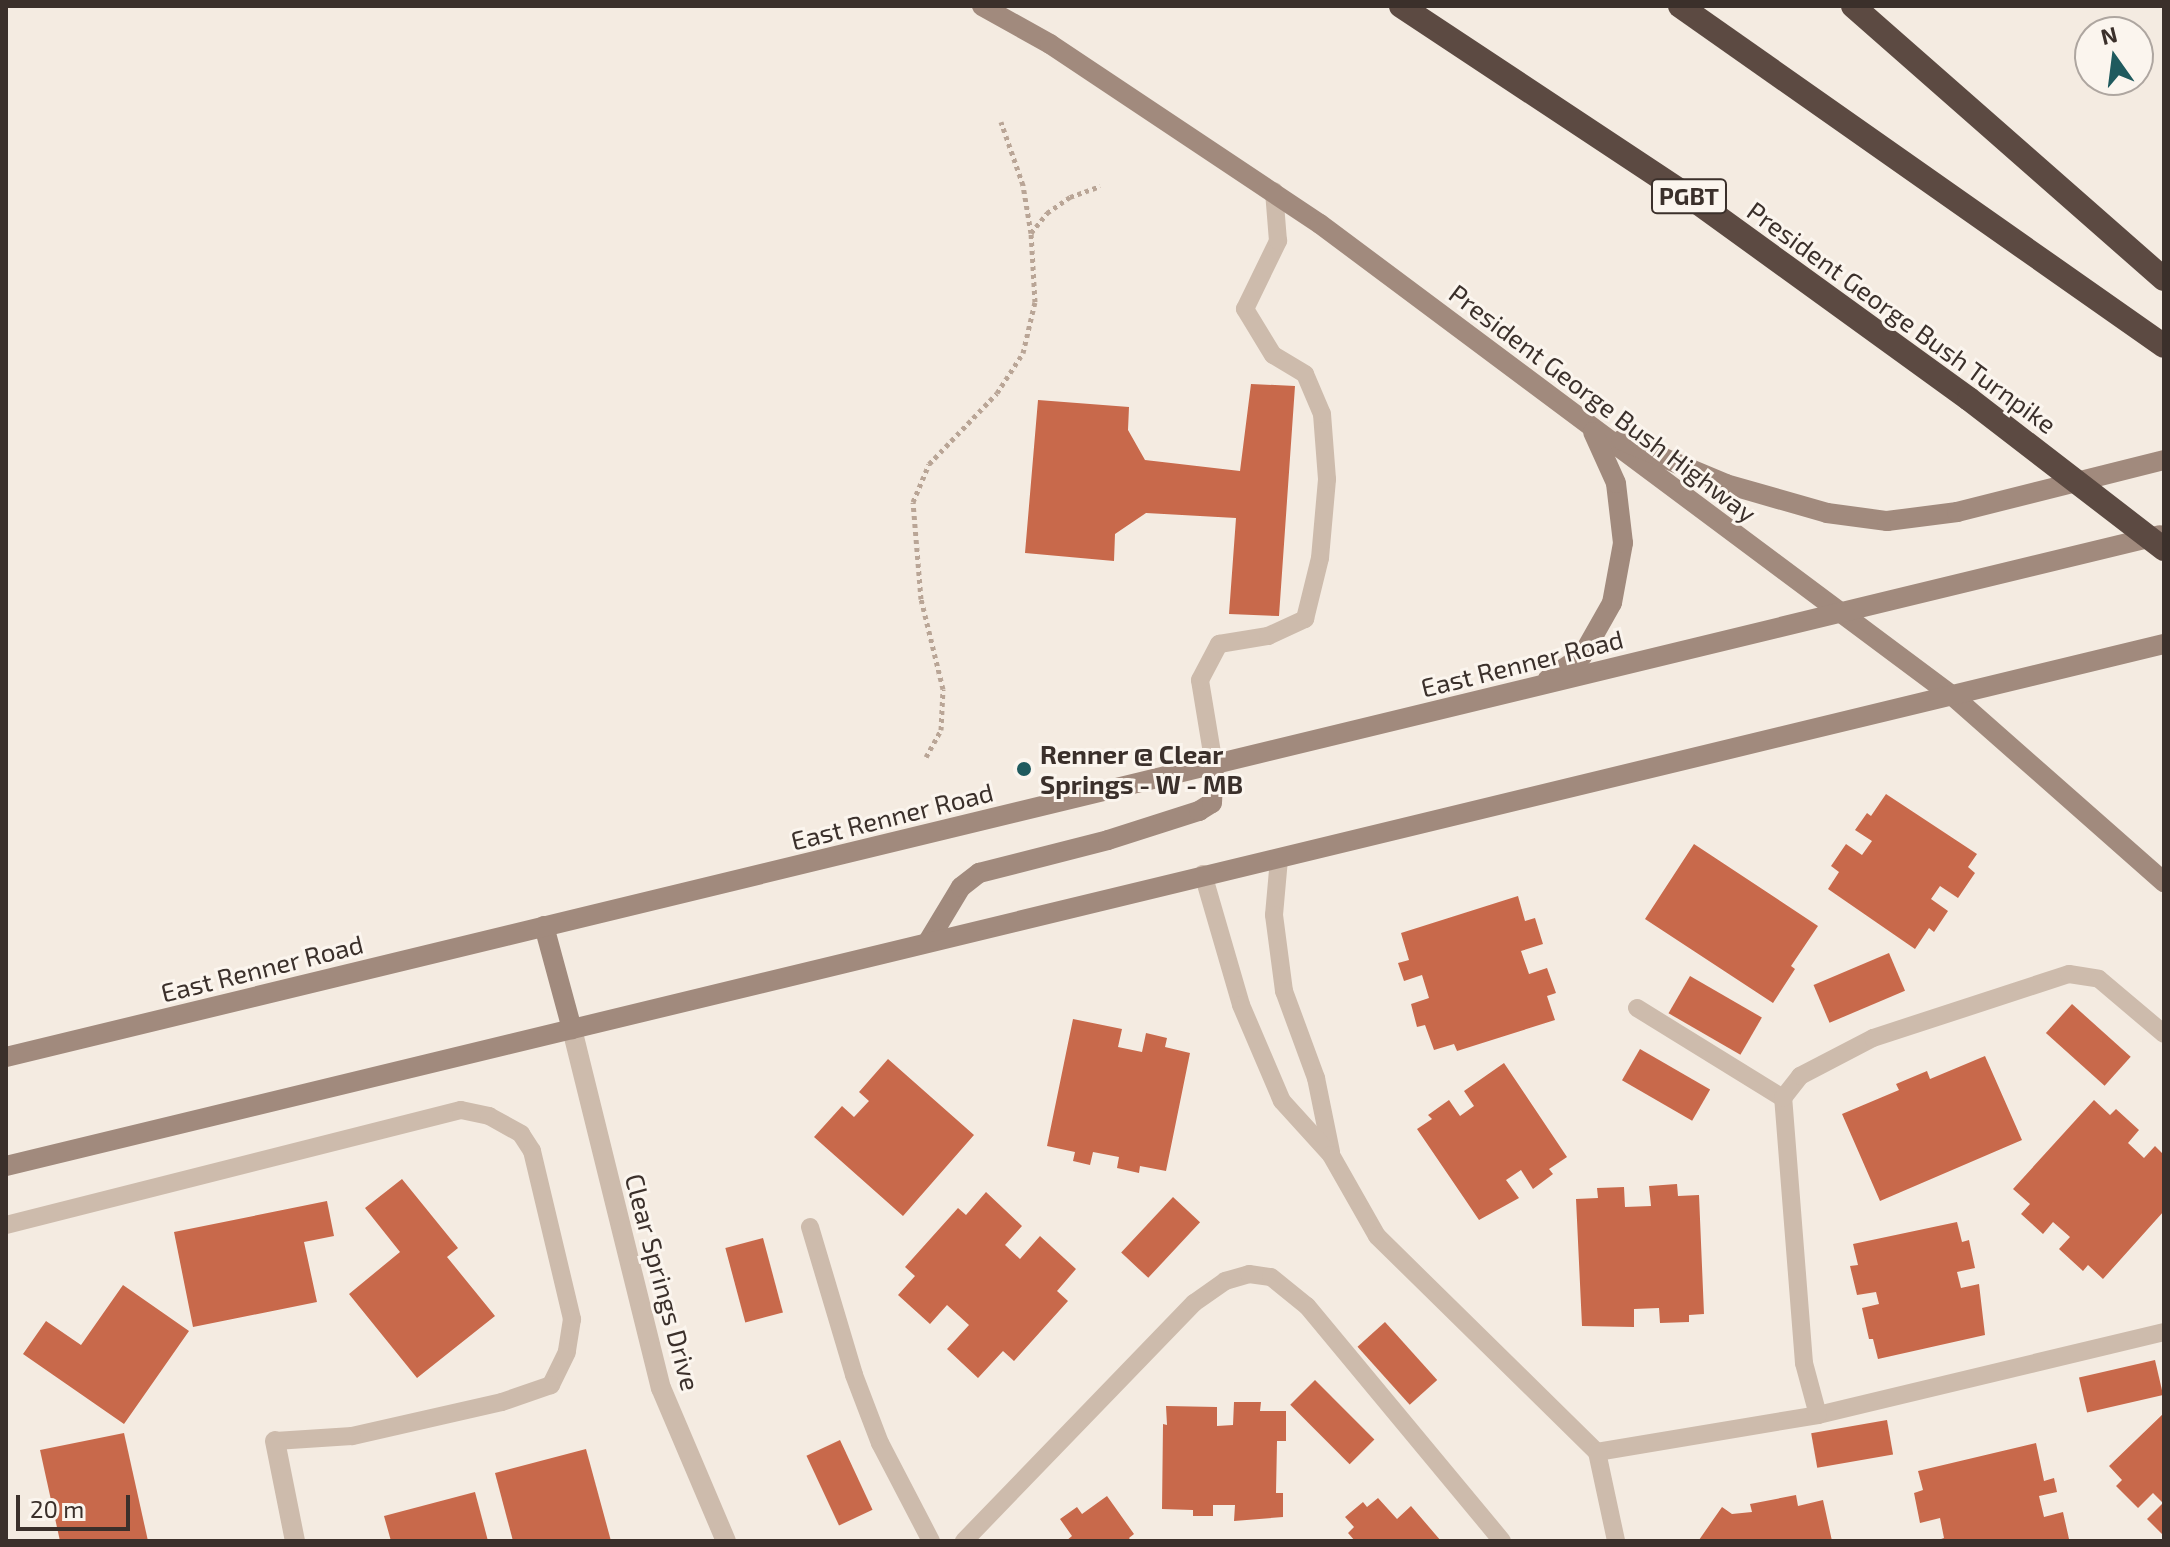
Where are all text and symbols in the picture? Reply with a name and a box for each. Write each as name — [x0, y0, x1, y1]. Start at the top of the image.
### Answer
north arrow — [2074, 16, 2154, 96]
text: N — [2098, 20, 2120, 49]
road number: PGBT — [1649, 176, 1729, 216]
street label: President George Bush Turnpike — [1741, 194, 2063, 440]
street label: President George Bush Highway — [1443, 277, 1763, 529]
street label: East Renner Road — [1417, 623, 1627, 703]
place label: Renner @ Clear Springs - W - MB — [1040, 738, 1243, 800]
marker: Renner @ Clear Springs - W - MB — [1015, 760, 1033, 778]
street label: East Renner Road — [787, 776, 997, 856]
street label: East Renner Road — [157, 928, 367, 1008]
street label: Clear Springs Drive — [619, 1170, 707, 1394]
scale bar — [20, 1479, 134, 1529]
text: 20 m — [30, 1494, 84, 1523]

